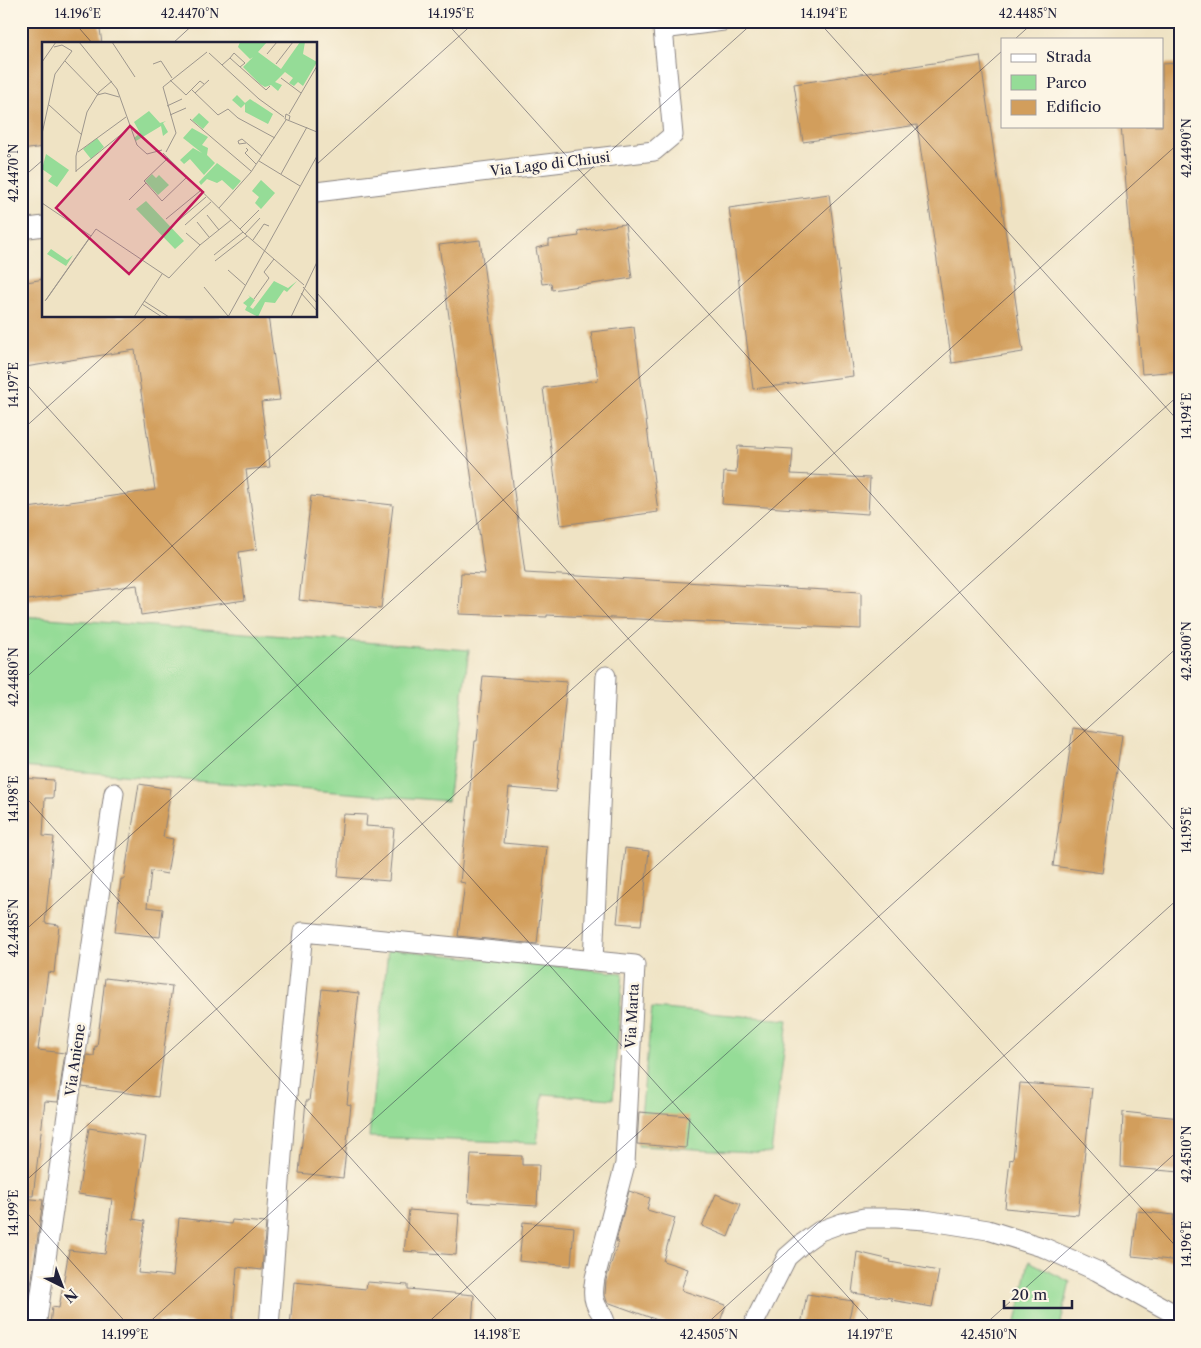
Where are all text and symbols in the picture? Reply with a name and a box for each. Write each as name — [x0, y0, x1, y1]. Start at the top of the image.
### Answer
text: 14.196°E — [55, 6, 101, 21]
text: 42.4470°N — [161, 6, 219, 21]
text: 14.195°E — [428, 6, 474, 21]
text: 14.194°E — [801, 6, 847, 21]
text: 42.4485°N — [999, 6, 1057, 21]
legend — [1001, 38, 1164, 128]
inset map — [42, 42, 318, 318]
text: Strada — [1046, 47, 1092, 66]
text: Parco — [1046, 73, 1087, 92]
text: Edificio — [1046, 97, 1101, 116]
text: 42.4490°N — [1179, 118, 1194, 178]
text: 42.4470°N — [6, 144, 21, 202]
street label: Via Lago di Chiusi — [488, 148, 611, 180]
text: 14.197°E — [6, 362, 21, 408]
text: 14.194°E — [1179, 393, 1194, 439]
text: 42.4500°N — [1179, 621, 1194, 681]
text: 42.4480°N — [6, 647, 21, 707]
text: 14.198°E — [6, 776, 21, 822]
text: 14.195°E — [1179, 807, 1194, 853]
text: 42.4485°N — [6, 899, 21, 957]
street label: Via Marta — [621, 982, 643, 1050]
street label: Via Aniene — [61, 1023, 89, 1098]
text: 42.4510°N — [1179, 1125, 1194, 1183]
text: 14.199°E — [6, 1190, 21, 1236]
text: 14.196°E — [1179, 1221, 1194, 1267]
north arrow — [38, 1260, 88, 1310]
scale bar — [1004, 1278, 1071, 1310]
text: N — [60, 1285, 81, 1306]
text: 20 m — [1011, 1285, 1047, 1304]
text: 14.199°E — [102, 1327, 148, 1342]
text: 14.198°E — [474, 1327, 520, 1342]
text: 42.4505°N — [680, 1327, 738, 1342]
text: 14.197°E — [847, 1327, 893, 1342]
text: 42.4510°N — [961, 1327, 1018, 1342]

